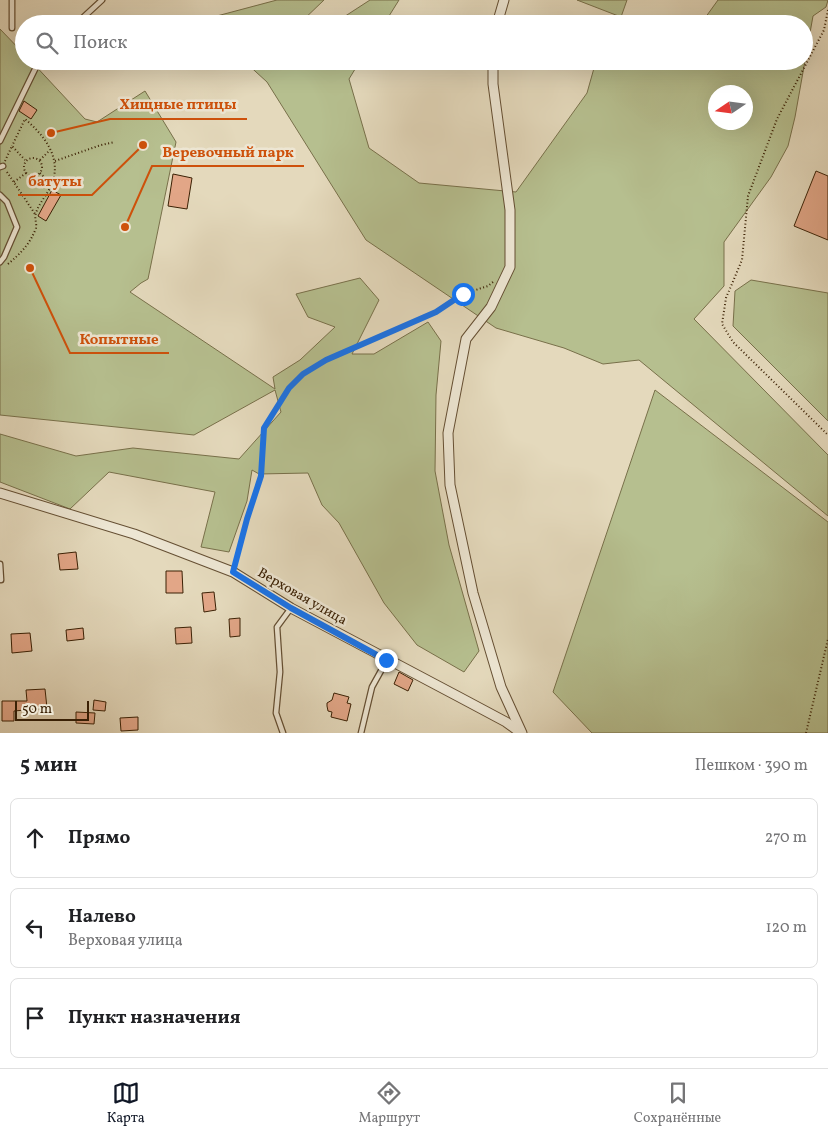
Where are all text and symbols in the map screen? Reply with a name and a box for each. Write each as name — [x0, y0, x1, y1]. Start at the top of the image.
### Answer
search box — [15, 15, 813, 70]
icon: search — [33, 29, 61, 57]
text: Поиск — [73, 30, 127, 56]
north arrow — [708, 85, 753, 130]
callout: Хищные птицы — [110, 89, 247, 119]
text: Хищные птицы — [119, 95, 237, 116]
callout: Веревочный парк — [152, 136, 304, 166]
text: Веревочный парк — [162, 143, 294, 164]
callout: батуты — [18, 165, 92, 195]
text: батуты — [28, 172, 82, 193]
route start — [452, 283, 475, 306]
callout: Копытные — [70, 323, 169, 353]
text: Копытные — [79, 330, 159, 351]
street label: Верховая улица — [254, 564, 350, 630]
route end — [375, 649, 398, 672]
scale bar — [15, 698, 89, 721]
text: 50 m — [22, 700, 52, 719]
text: 5 мин — [20, 751, 77, 780]
text: Пешком · 390 m — [695, 755, 808, 777]
icon: ahead — [21, 824, 49, 852]
text: Прямо — [68, 825, 130, 851]
text: 270 m — [765, 827, 807, 849]
text: Налево — [68, 904, 136, 930]
icon: left — [21, 914, 49, 942]
text: 120 m — [765, 917, 807, 939]
text: Верховая улица — [68, 930, 183, 952]
icon: arrive — [21, 1004, 49, 1032]
text: Пункт назначения — [68, 1005, 241, 1031]
tab: Карта — [107, 1079, 145, 1128]
tab: Маршрут — [358, 1079, 420, 1128]
tab: Сохранённые — [634, 1079, 721, 1128]

